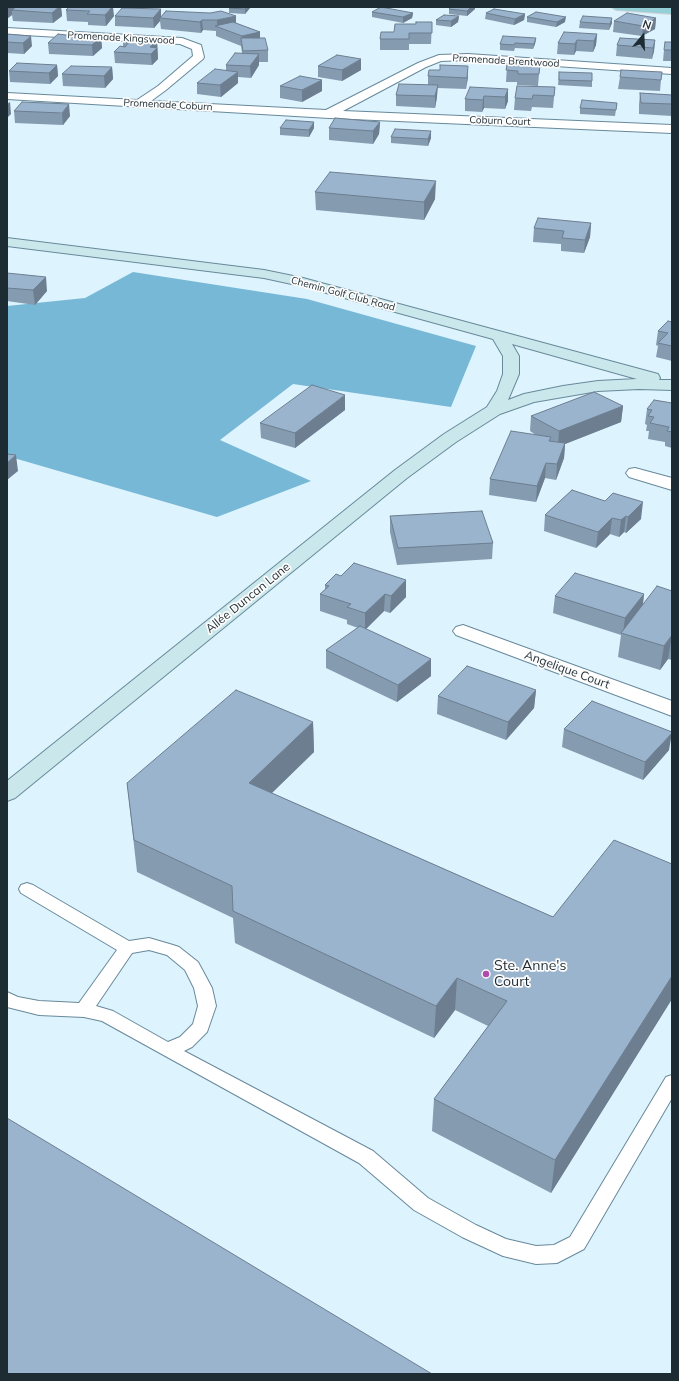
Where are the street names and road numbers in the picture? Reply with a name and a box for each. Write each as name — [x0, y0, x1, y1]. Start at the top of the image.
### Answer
street label: Promenade Kingswood — [67, 29, 175, 47]
street label: Promenade Brentwood — [452, 52, 560, 70]
street label: Promenade Coburn — [123, 97, 213, 113]
street label: Coburn Court — [469, 114, 531, 128]
street label: Chemin Golf Club Road — [290, 274, 396, 314]
street label: Allée Duncan Lane — [203, 560, 293, 636]
street label: Angelique Court — [522, 648, 612, 692]

